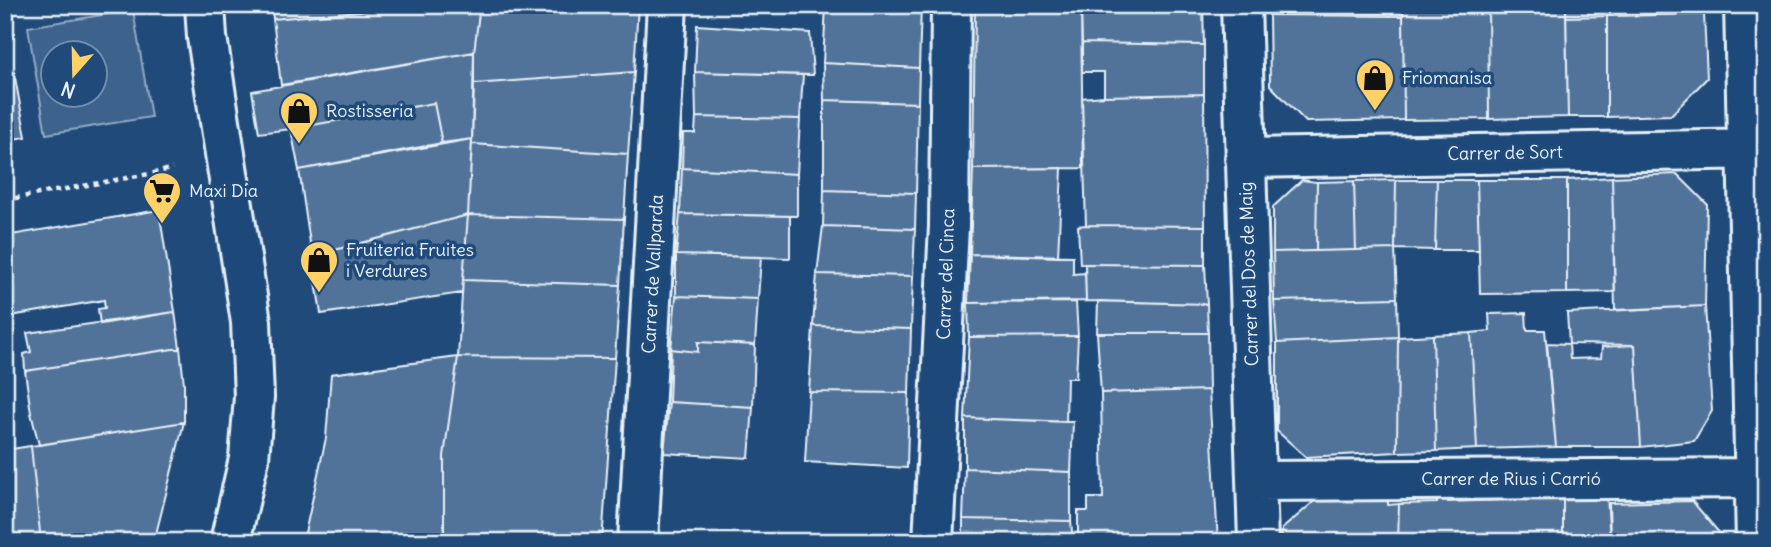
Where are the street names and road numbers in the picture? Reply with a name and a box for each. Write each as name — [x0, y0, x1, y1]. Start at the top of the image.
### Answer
street label: Carrer de Sort — [1447, 140, 1563, 165]
street label: Carrer del Dos de Maig — [1234, 181, 1263, 367]
street label: Carrer de Vallparda — [637, 194, 668, 354]
street label: Carrer del Cinca — [932, 208, 959, 340]
street label: Carrer de Rius i Carrió — [1421, 467, 1601, 490]

